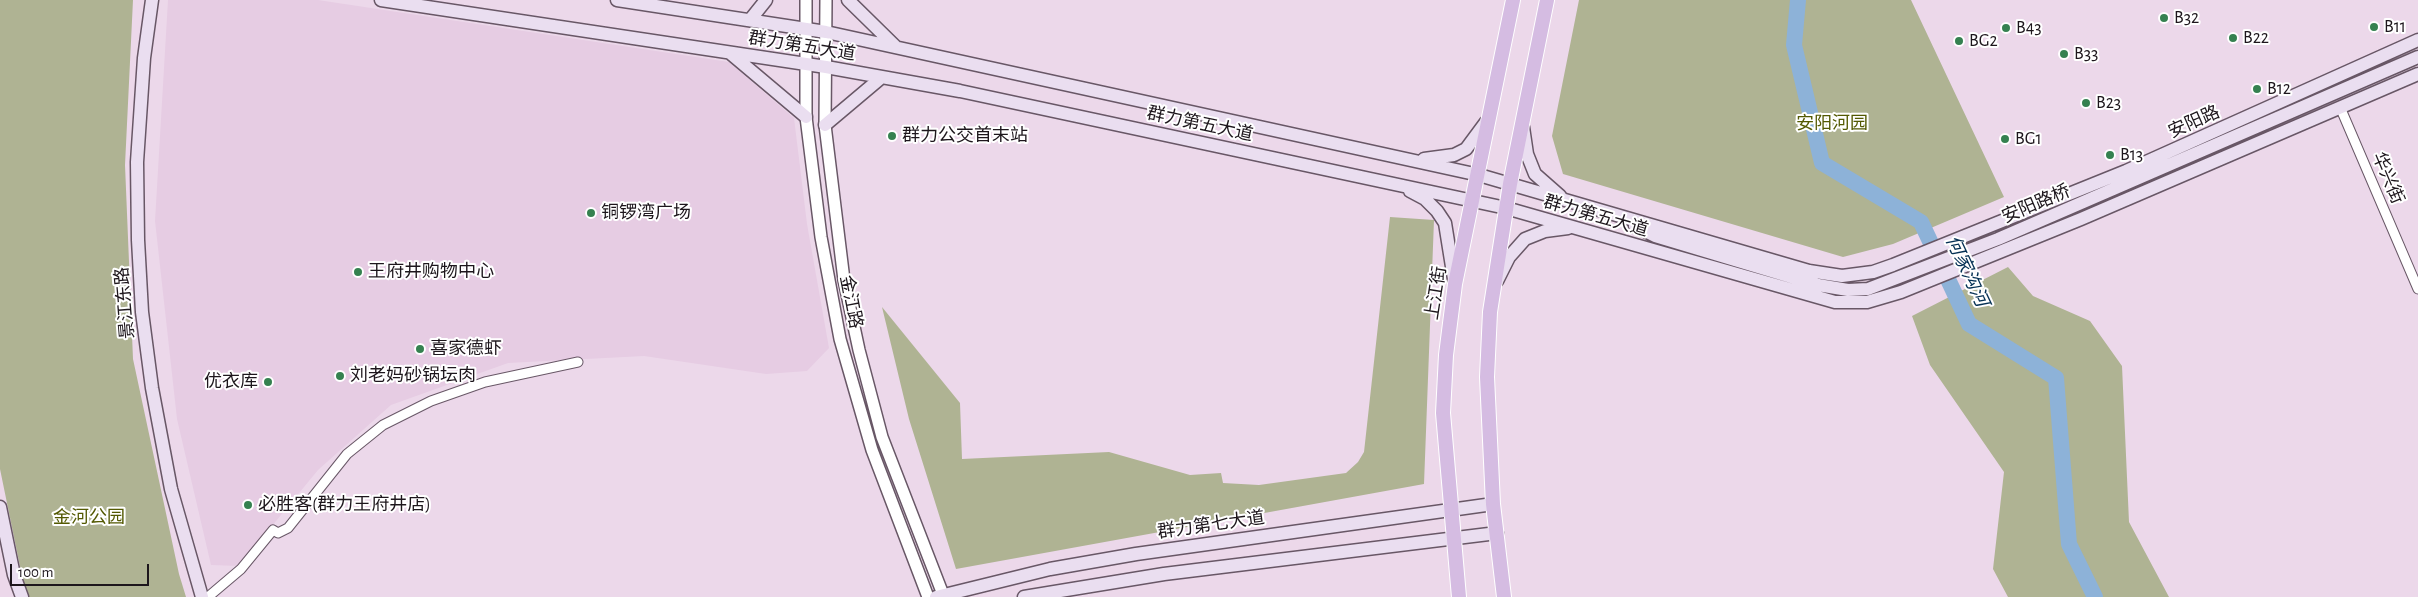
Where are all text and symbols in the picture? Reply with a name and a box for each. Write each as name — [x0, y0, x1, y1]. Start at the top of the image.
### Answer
place label: B32 — [2174, 7, 2199, 29]
marker: B32 — [2158, 12, 2170, 24]
place label: B11 — [2384, 16, 2406, 38]
place label: B43 — [2016, 17, 2042, 39]
marker: B11 — [2368, 21, 2380, 33]
marker: B43 — [2000, 22, 2012, 34]
street label: 群力第五大道 — [747, 27, 857, 65]
place label: B22 — [2243, 27, 2269, 49]
place label: BG2 — [1969, 30, 1998, 52]
marker: B22 — [2227, 32, 2239, 44]
marker: BG2 — [1953, 35, 1965, 47]
place label: B33 — [2074, 43, 2098, 65]
marker: B33 — [2058, 48, 2070, 60]
place label: B12 — [2267, 78, 2291, 100]
marker: B12 — [2251, 83, 2263, 95]
place label: B23 — [2096, 92, 2121, 114]
marker: B23 — [2080, 97, 2092, 109]
street label: 安阳路 — [2165, 101, 2223, 143]
street label: 群力第五大道 — [1145, 102, 1255, 146]
park label: 安阳河园 — [1796, 113, 1868, 135]
place label: 群力公交首末站 — [902, 125, 1028, 147]
place label: BG1 — [2015, 128, 2042, 150]
marker: 群力公交首末站 — [886, 130, 898, 142]
marker: BG1 — [1999, 133, 2011, 145]
place label: B13 — [2120, 144, 2143, 166]
marker: B13 — [2104, 149, 2116, 161]
street label: 华兴街 — [2368, 149, 2408, 207]
street label: 安阳路桥 — [1999, 180, 2073, 228]
street label: 群力第五大道 — [1541, 191, 1651, 241]
place label: 铜锣湾广场 — [601, 202, 691, 224]
marker: 铜锣湾广场 — [585, 207, 597, 219]
water label: 何家沟河 — [1941, 232, 1993, 310]
place label: 王府井购物中心 — [368, 261, 494, 283]
street label: 上江街 — [1421, 265, 1451, 321]
street label: 景江东路 — [111, 266, 139, 340]
marker: 王府井购物中心 — [352, 266, 364, 278]
street label: 金江路 — [835, 273, 867, 331]
place label: 喜家德虾 — [430, 338, 502, 360]
marker: 喜家德虾 — [414, 343, 426, 355]
place label: 刘老妈砂锅坛肉 — [350, 365, 476, 387]
marker: 刘老妈砂锅坛肉 — [334, 370, 346, 382]
place label: 优衣库 — [204, 371, 258, 393]
marker: 优衣库 — [262, 376, 274, 388]
place label: 必胜客(群力王府井店) — [258, 494, 431, 516]
marker: 必胜客(群力王府井店) — [242, 499, 254, 511]
park label: 金河公园 — [53, 507, 125, 529]
street label: 群力第七大道 — [1156, 507, 1266, 543]
scale bar — [12, 554, 151, 586]
text: 100 m — [18, 565, 53, 580]

